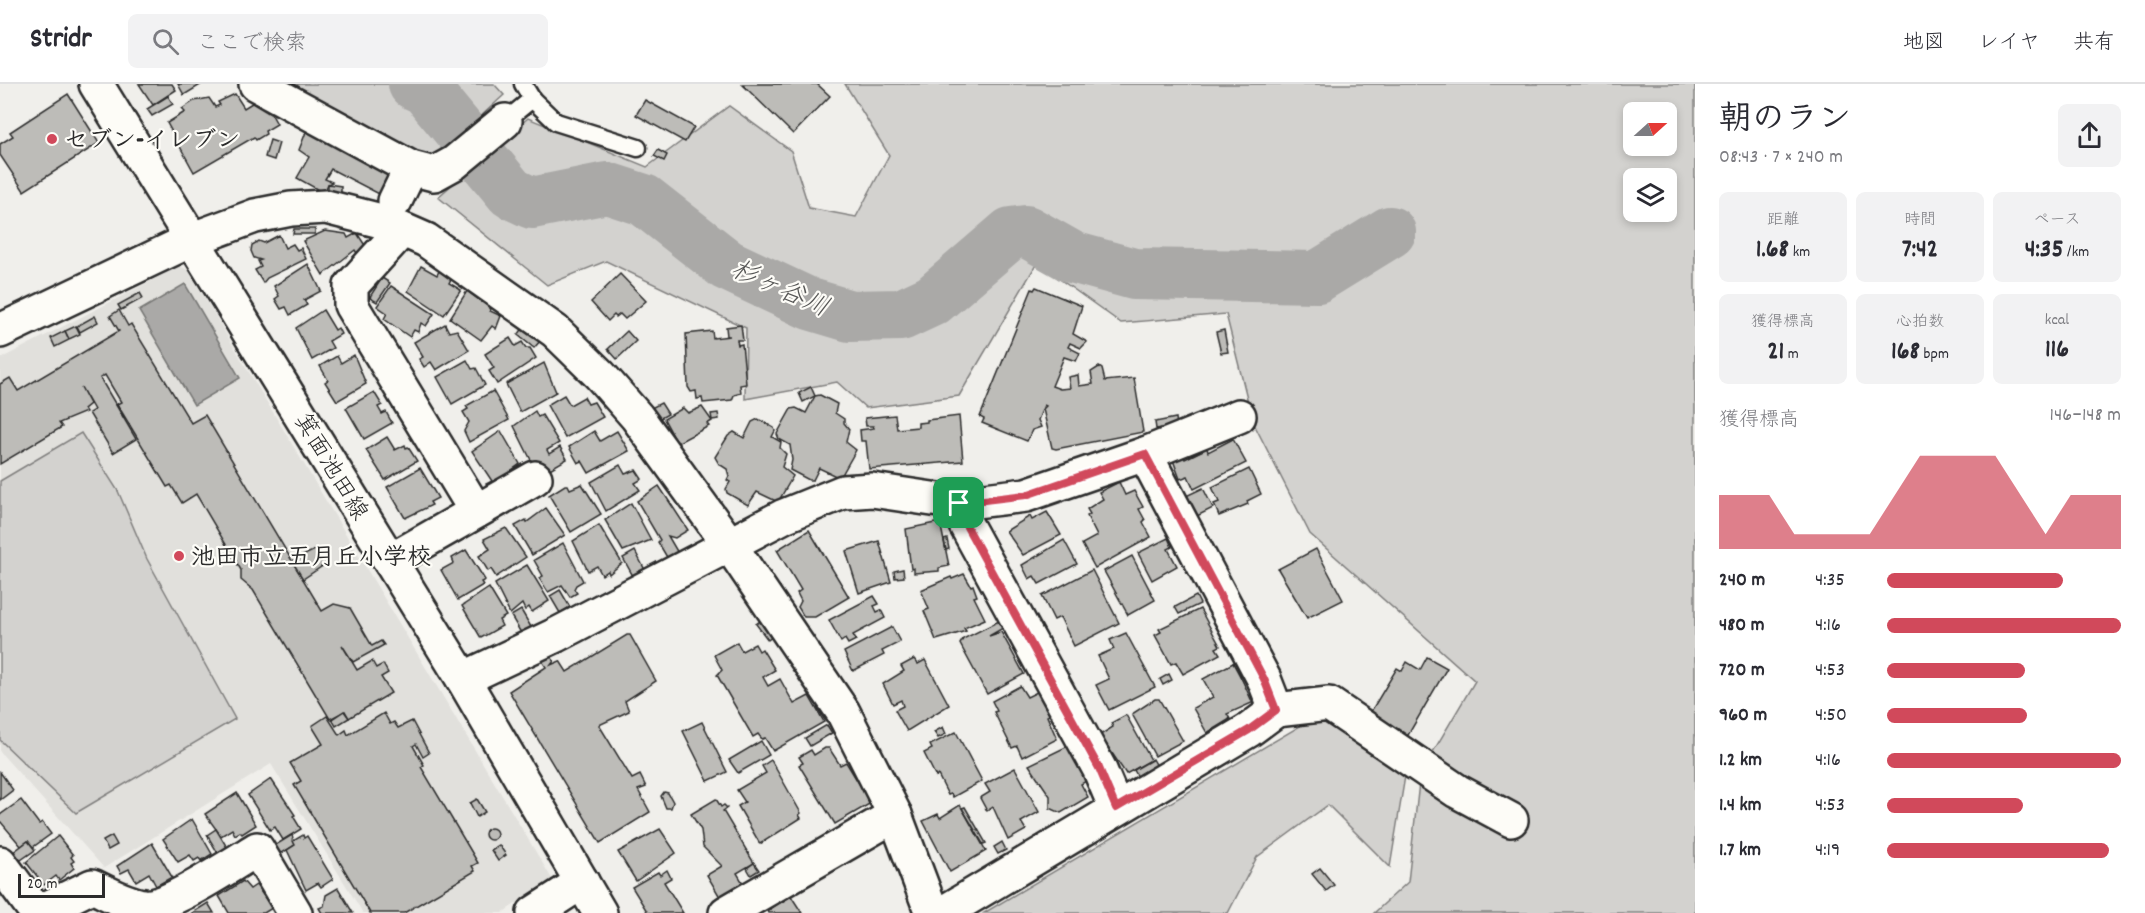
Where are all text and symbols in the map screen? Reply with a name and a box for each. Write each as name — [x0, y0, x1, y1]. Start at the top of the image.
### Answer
search box — [128, 14, 548, 68]
text: Stridr — [30, 21, 92, 61]
icon: search — [149, 25, 182, 58]
text: ここで検索 — [197, 29, 307, 60]
text: 地図 — [1903, 29, 1945, 59]
text: レイヤ — [1978, 29, 2040, 59]
text: 共有 — [2073, 29, 2115, 59]
text: 朝のラン — [1719, 98, 1851, 145]
north arrow — [1623, 102, 1677, 156]
map controls — [1623, 102, 1677, 222]
button: share — [2058, 104, 2121, 167]
place label: セブン-イレブン — [64, 125, 240, 159]
marker: セブン-イレブン — [45, 132, 59, 146]
text: 08:43 · 7 × 240 m — [1719, 144, 1843, 172]
button: layers — [1623, 168, 1677, 222]
text: 距離 — [1767, 209, 1799, 232]
text: 時間 — [1904, 209, 1936, 232]
text: ペース — [2033, 209, 2081, 232]
text: 1.68 — [1756, 232, 1789, 269]
text: 7:42 — [1902, 232, 1938, 269]
text: 4:35 — [2025, 232, 2063, 269]
text: km — [1789, 241, 1810, 264]
text: /km — [2063, 241, 2089, 264]
water label: 杉ヶ谷川 — [725, 252, 835, 328]
text: kcal — [2045, 309, 2069, 332]
text: 獲得標高 — [1751, 311, 1815, 334]
text: 心拍数 — [1896, 311, 1944, 334]
text: 116 — [2045, 332, 2069, 369]
text: 21 — [1767, 334, 1784, 371]
text: 168 — [1891, 334, 1920, 371]
text: m — [1784, 343, 1799, 366]
text: bpm — [1920, 343, 1949, 366]
text: 146–148 m — [2050, 402, 2121, 430]
street label: 箕面池田線 — [284, 407, 375, 528]
text: 獲得標高 — [1719, 407, 1799, 435]
pin — [933, 477, 984, 528]
icon: arrive — [942, 486, 975, 519]
place label: 池田市立五月丘小学校 — [191, 542, 431, 576]
marker: 池田市立五月丘小学校 — [172, 549, 186, 563]
text: 240 m — [1719, 567, 1765, 595]
text: 4:35 — [1815, 567, 1845, 595]
text: 480 m — [1719, 612, 1765, 640]
text: 4:16 — [1815, 612, 1841, 640]
text: 720 m — [1719, 657, 1765, 685]
text: 4:53 — [1815, 657, 1845, 685]
text: 960 m — [1719, 702, 1767, 730]
text: 4:50 — [1815, 702, 1847, 730]
text: 1.2 km — [1719, 747, 1762, 775]
text: 4:16 — [1815, 747, 1841, 775]
text: 1.4 km — [1719, 792, 1762, 820]
text: 4:53 — [1815, 792, 1845, 820]
text: 1.7 km — [1719, 837, 1761, 865]
text: 4:19 — [1815, 837, 1840, 865]
scale bar — [18, 871, 105, 898]
text: 20 m — [27, 873, 57, 896]

